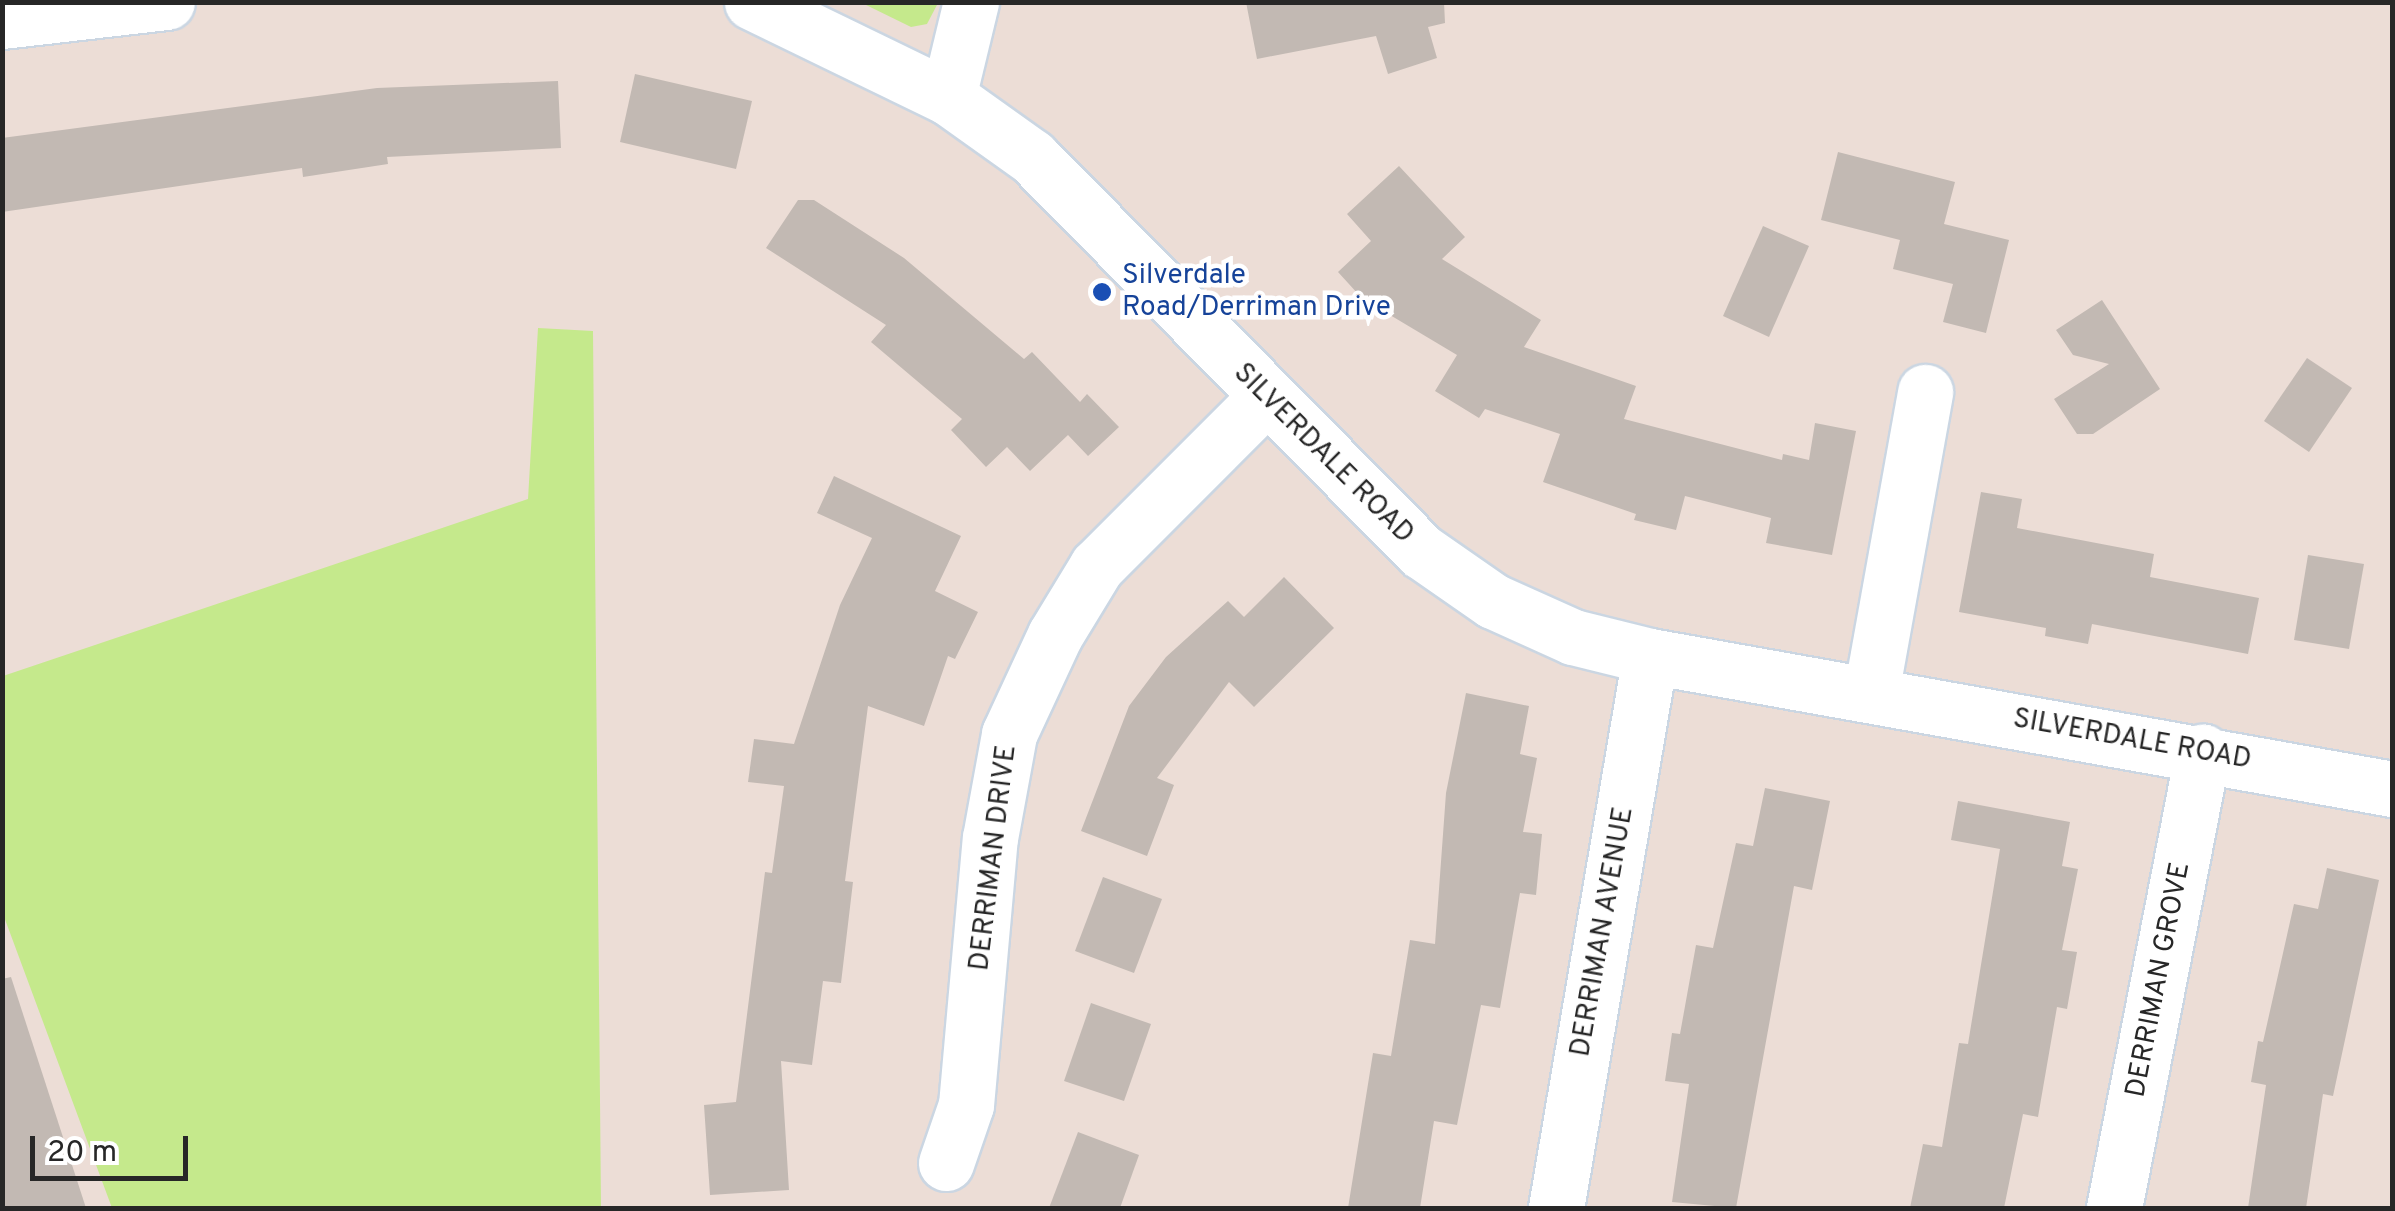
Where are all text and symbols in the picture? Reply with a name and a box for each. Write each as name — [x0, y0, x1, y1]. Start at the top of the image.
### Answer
place label: Silverdale Road/Derriman Drive — [1122, 259, 1391, 325]
marker: Silverdale Road/Derriman Drive — [1091, 281, 1113, 303]
street label: SILVERDALE ROAD — [1226, 357, 1420, 551]
street label: SILVERDALE ROAD — [2010, 703, 2254, 777]
street label: DERRIMAN DRIVE — [963, 743, 1025, 973]
street label: DERRIMAN AVENUE — [1564, 804, 1642, 1060]
street label: DERRIMAN GROVE — [2120, 860, 2198, 1100]
scale bar — [35, 1116, 192, 1178]
text: 20 m — [47, 1135, 117, 1172]

